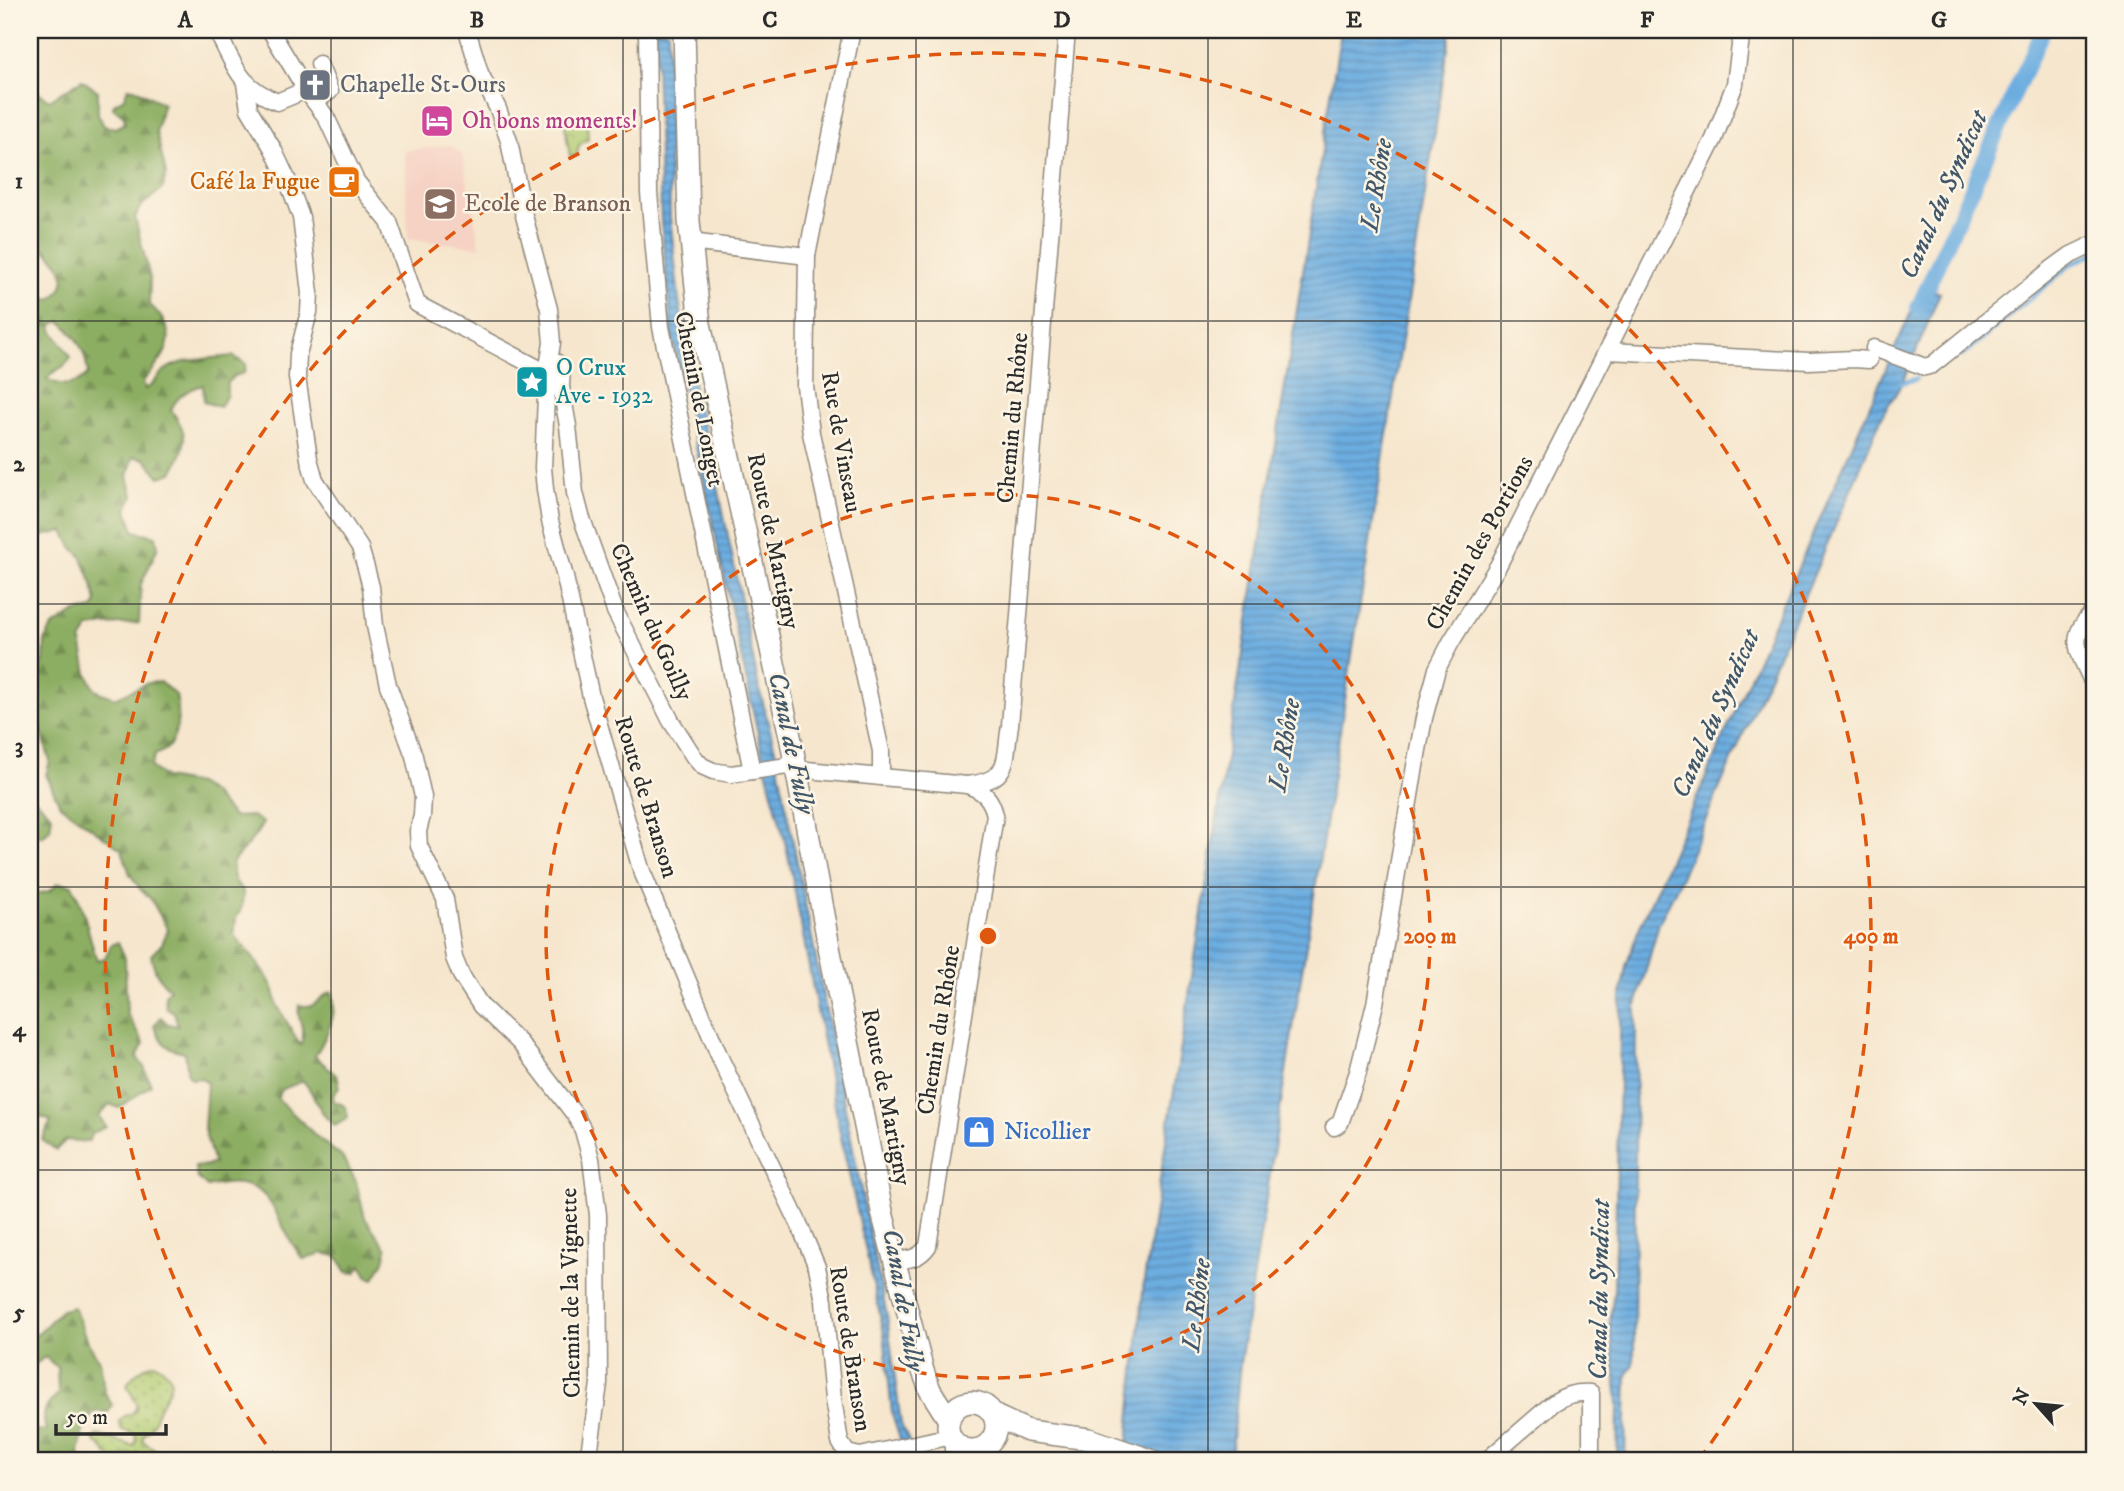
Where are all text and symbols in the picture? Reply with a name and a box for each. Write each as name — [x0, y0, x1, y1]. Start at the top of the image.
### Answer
text: A — [177, 6, 194, 35]
text: B — [470, 6, 484, 35]
text: C — [762, 6, 778, 35]
text: D — [1053, 6, 1071, 35]
text: E — [1346, 6, 1362, 35]
text: F — [1640, 6, 1655, 35]
text: G — [1931, 6, 1947, 35]
church icon: Chapelle St-Ours — [296, 66, 334, 104]
place label: Chapelle St-Ours — [340, 70, 506, 100]
hotel icon: Oh bons moments! — [418, 102, 456, 140]
water label: Canal du Syndicat — [1892, 104, 1997, 284]
place label: Oh bons moments! — [462, 106, 638, 136]
water label: Le Rhône — [1353, 135, 1401, 236]
cafe icon: Café la Fugue — [325, 163, 363, 201]
text: 1 — [15, 167, 23, 196]
place label: Café la Fugue — [190, 167, 320, 197]
school or university icon: Ecole de Branson — [421, 185, 459, 223]
place label: Ecole de Branson — [464, 189, 632, 219]
street label: Chemin de Longet — [667, 309, 731, 490]
street label: Chemin du Rhône — [991, 331, 1035, 505]
place label: O Crux Ave - 1932 — [556, 353, 653, 411]
place icon: O Crux Ave - 1932 — [513, 363, 551, 401]
street label: Rue de Vinseau — [814, 369, 868, 515]
text: 2 — [13, 450, 25, 479]
street label: Route de Martigny — [740, 450, 806, 632]
street label: Chemin des Portions — [1419, 450, 1541, 636]
street label: Chemin du Goilly — [603, 539, 699, 706]
water label: Canal du Syndicat — [1664, 623, 1769, 803]
water label: Canal de Fully — [760, 669, 823, 819]
water label: Le Rhône — [1261, 695, 1309, 796]
street label: Route de Branson — [607, 712, 685, 882]
text: 3 — [15, 732, 23, 761]
centre of rings — [976, 924, 1000, 948]
text: 200 m — [1403, 924, 1457, 950]
text: 400 m — [1844, 924, 1899, 950]
street label: Chemin du Rhône — [911, 943, 967, 1117]
street label: Route de Martigny — [854, 1006, 918, 1188]
text: 4 — [12, 1015, 27, 1044]
shop icon: Nicollier — [960, 1113, 998, 1151]
place label: Nicollier — [1004, 1117, 1091, 1147]
street label: Chemin de la Vignette — [554, 1187, 588, 1399]
water label: Canal du Syndicat — [1582, 1197, 1618, 1381]
water label: Canal de Fully — [874, 1226, 932, 1376]
water label: Le Rhône — [1175, 1256, 1219, 1355]
street label: Route de Branson — [822, 1264, 878, 1435]
text: 5 — [12, 1298, 25, 1327]
north arrow — [2002, 1368, 2072, 1438]
text: N — [2008, 1384, 2036, 1409]
scale bar — [56, 1393, 166, 1437]
text: 50 m — [66, 1405, 108, 1431]

